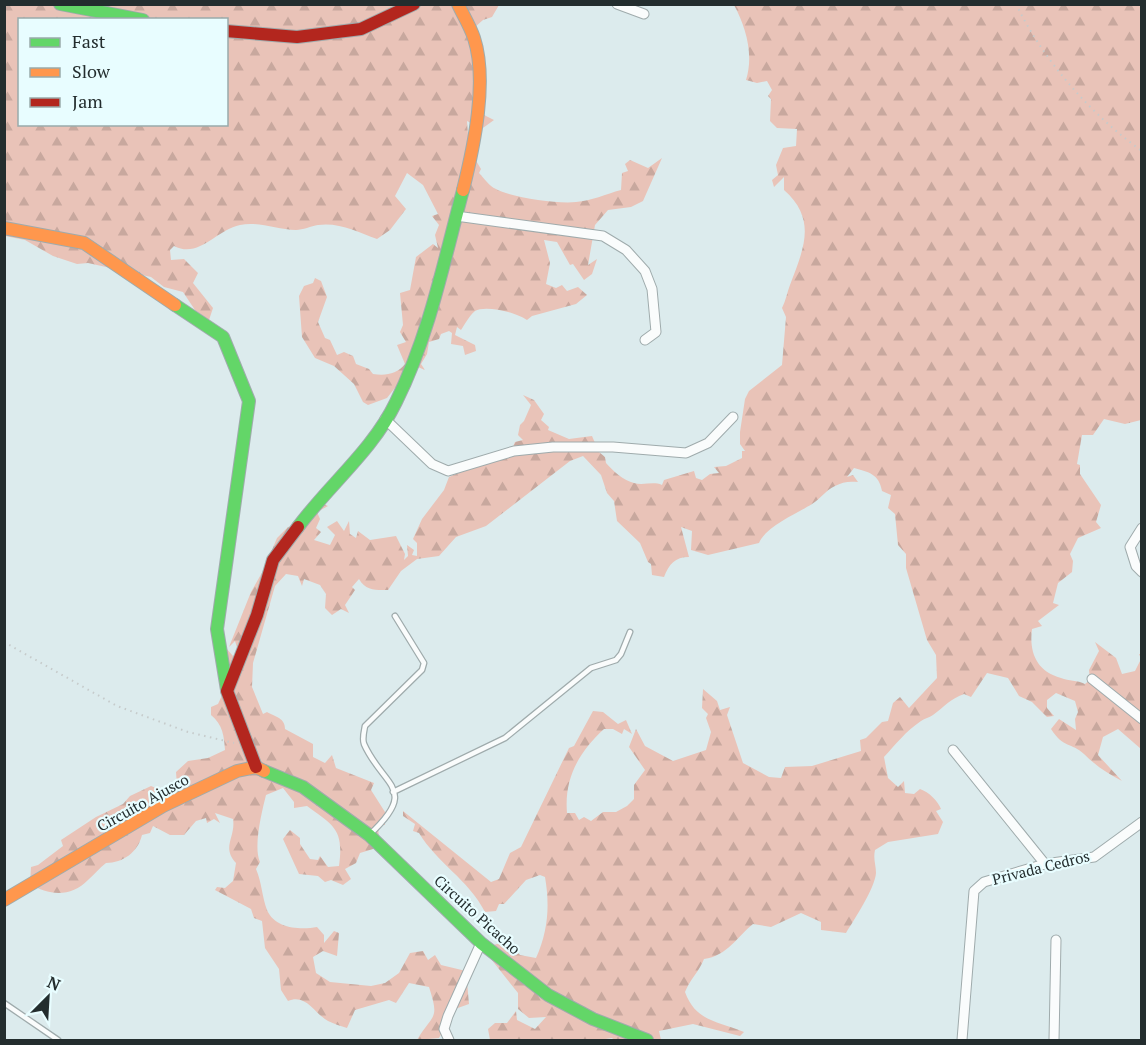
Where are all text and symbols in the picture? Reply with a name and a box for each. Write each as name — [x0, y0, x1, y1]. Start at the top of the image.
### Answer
legend — [18, 18, 228, 126]
text: Fast — [72, 29, 106, 53]
text: Slow — [72, 59, 111, 83]
text: Jam — [72, 89, 103, 113]
street label: Circuito Ajusco — [93, 769, 192, 836]
street label: Privada Cedros — [990, 845, 1092, 889]
street label: Circuito Picacho — [430, 870, 525, 958]
north arrow — [18, 967, 78, 1027]
text: N — [44, 971, 64, 996]

